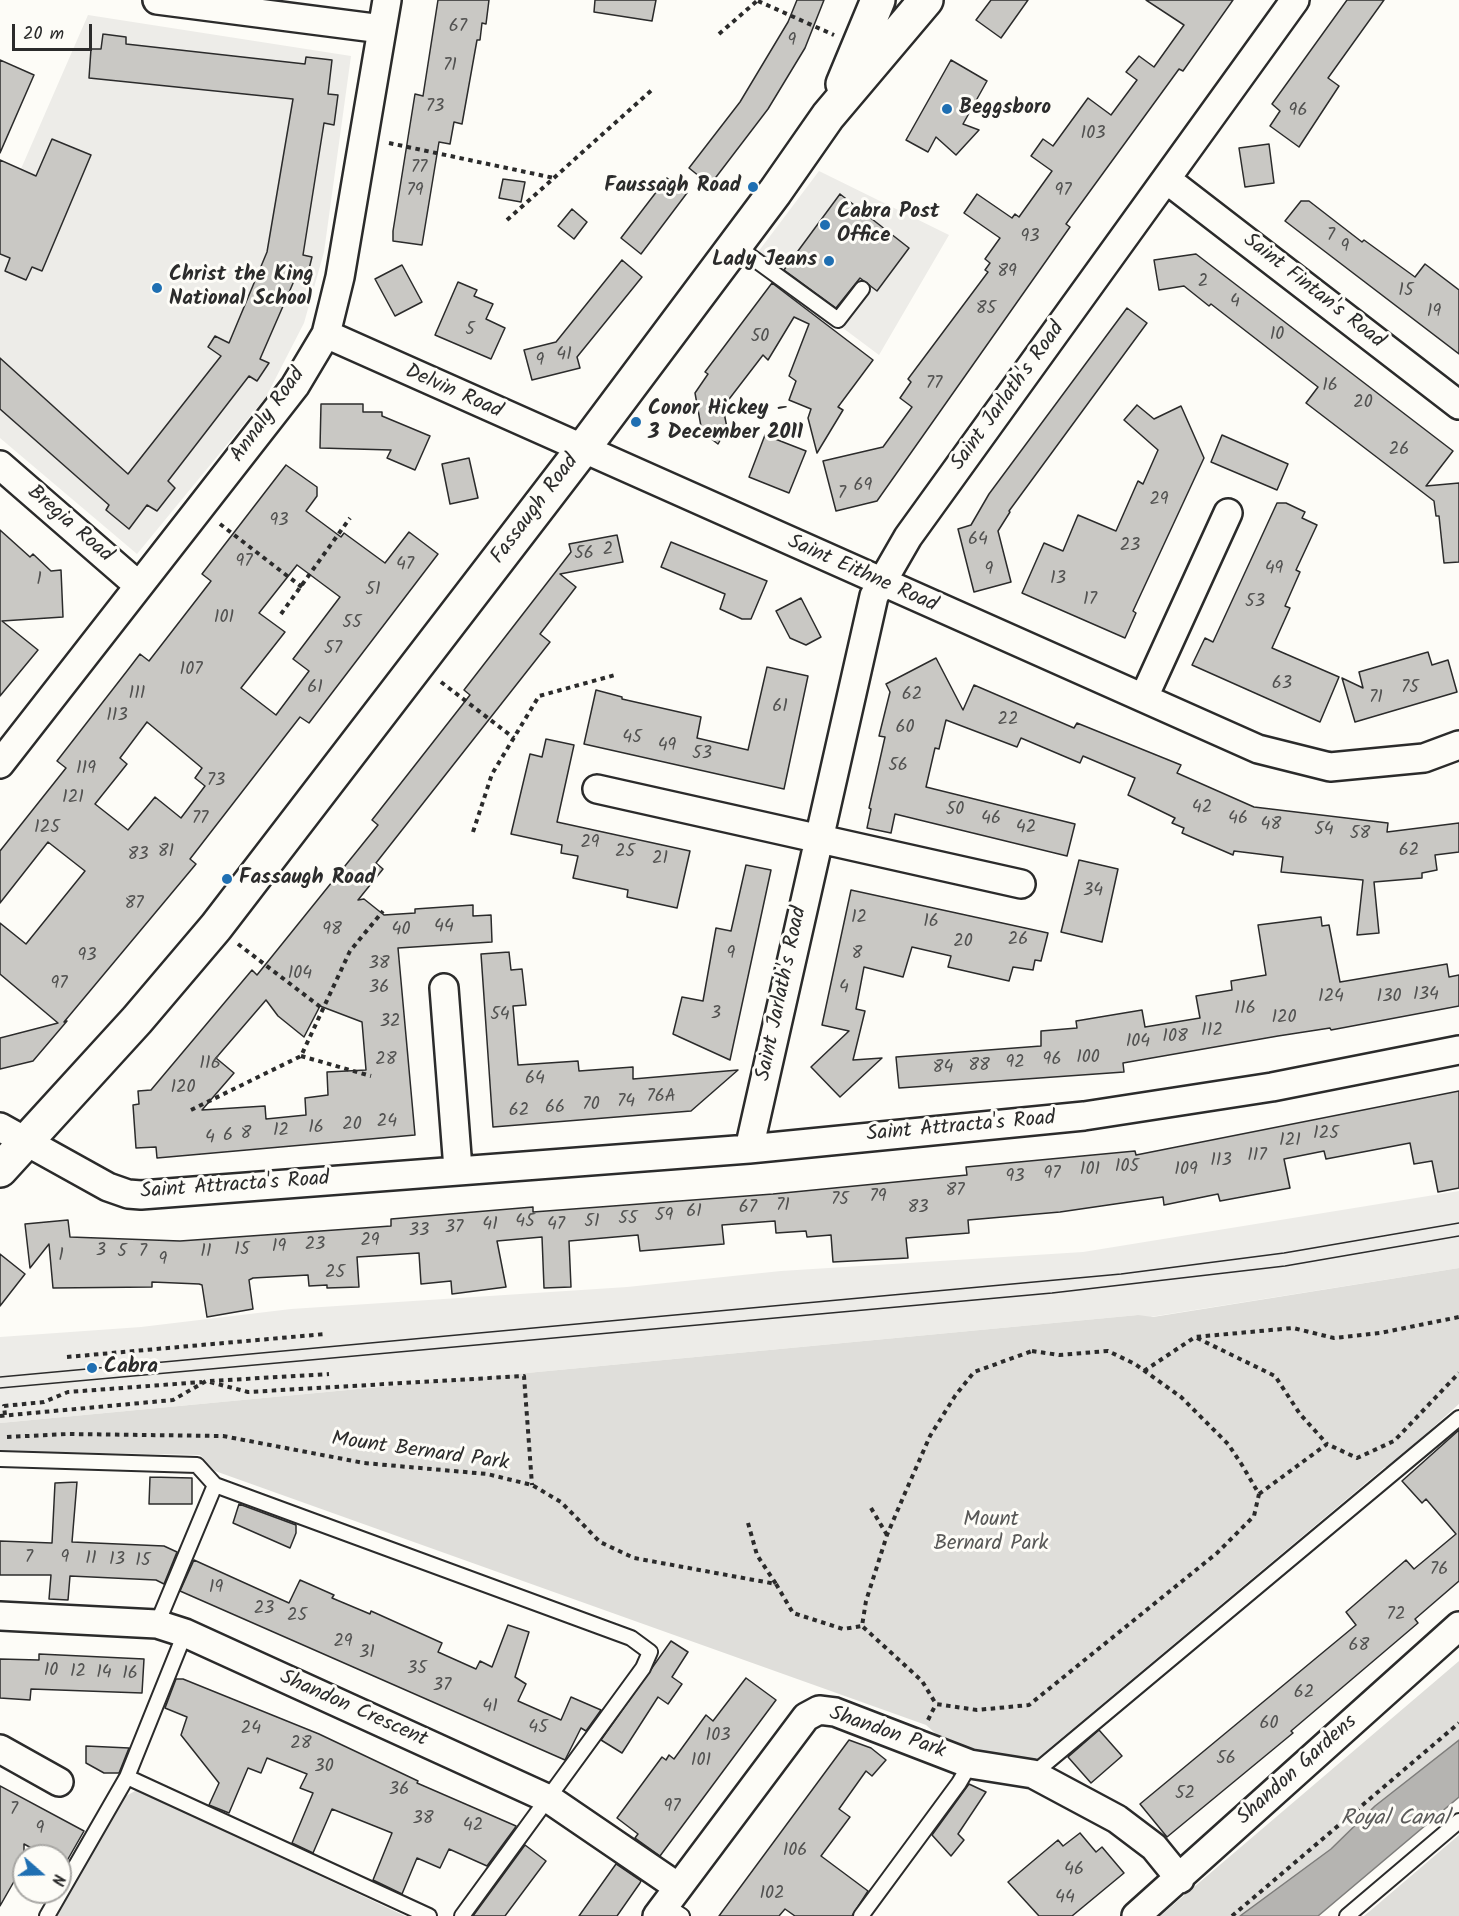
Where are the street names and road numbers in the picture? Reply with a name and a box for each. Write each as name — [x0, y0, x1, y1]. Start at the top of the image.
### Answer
street label: Saint Fintan's Road — [1237, 229, 1389, 355]
street label: Saint Jarlath's Road — [947, 318, 1071, 476]
street label: Delvin Road — [400, 360, 506, 426]
street label: Annaly Road — [226, 364, 312, 468]
street label: Fassaugh Road — [487, 450, 585, 570]
street label: Bregia Road — [21, 481, 117, 569]
street label: Saint Eithne Road — [783, 531, 941, 619]
street label: Saint Jarlath's Road — [752, 905, 814, 1083]
street label: Saint Attracta's Road — [866, 1107, 1056, 1149]
street label: Saint Attracta's Road — [140, 1168, 330, 1206]
street label: Mount Bernard Park — [330, 1428, 510, 1478]
street label: Shandon Crescent — [275, 1666, 431, 1754]
street label: Shandon Park — [826, 1702, 948, 1766]
street label: Shandon Gardens — [1233, 1711, 1363, 1831]

